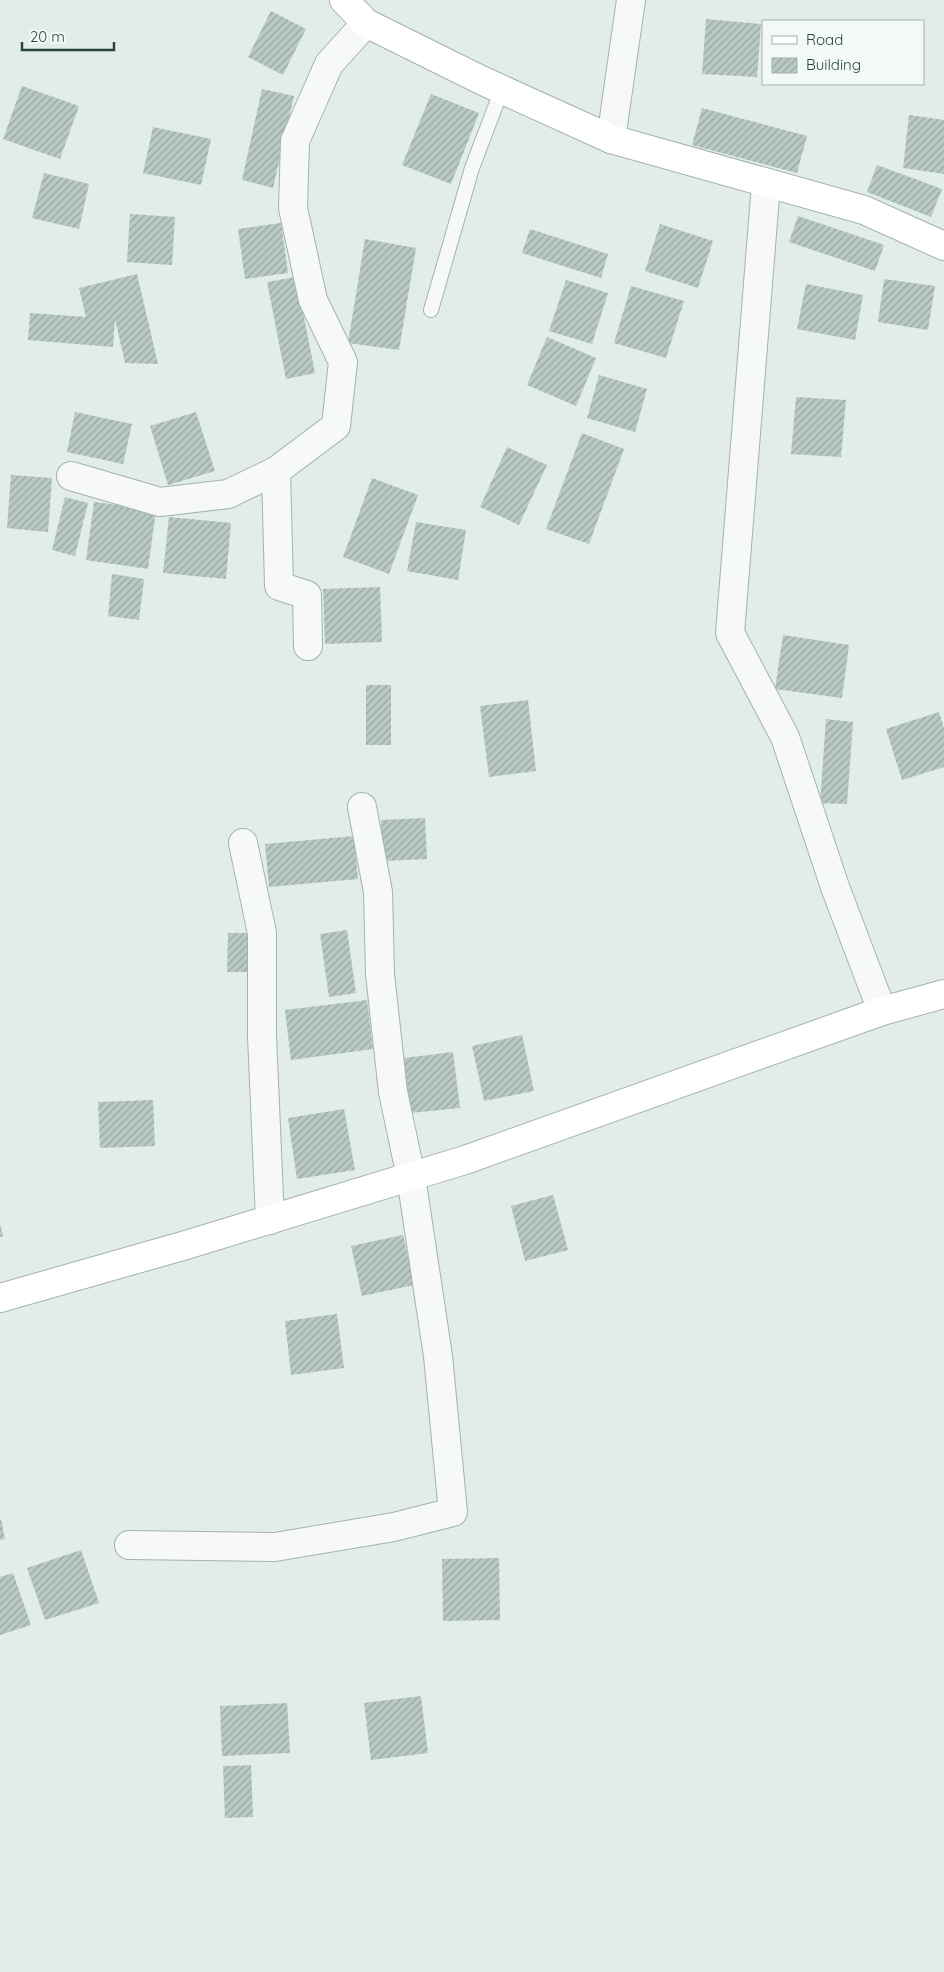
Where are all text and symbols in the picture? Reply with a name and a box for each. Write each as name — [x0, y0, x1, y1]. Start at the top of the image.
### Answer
scale bar — [22, 20, 115, 52]
legend — [762, 20, 924, 85]
text: 20 m — [30, 27, 65, 46]
text: Road — [806, 30, 843, 49]
text: Building — [806, 55, 861, 74]

